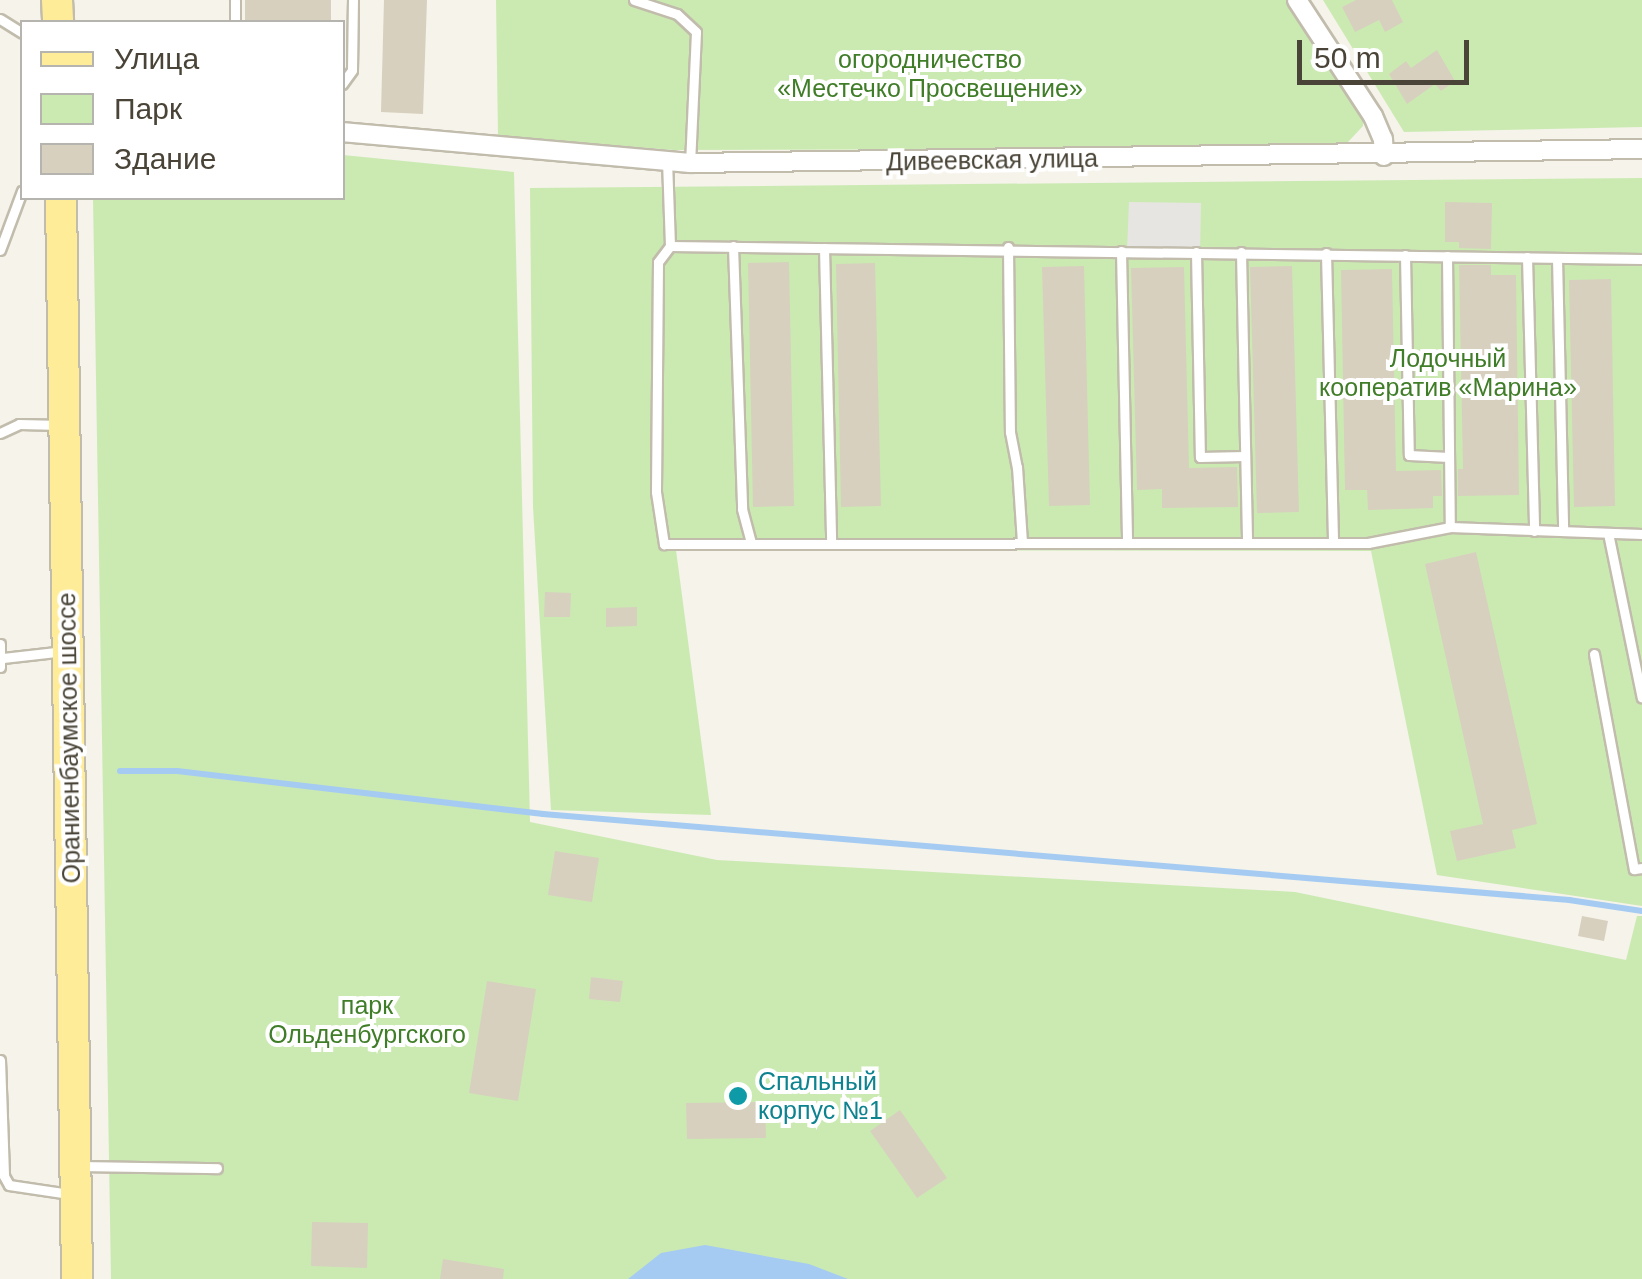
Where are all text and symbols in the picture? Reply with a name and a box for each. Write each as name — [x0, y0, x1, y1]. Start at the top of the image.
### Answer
legend — [20, 20, 345, 200]
scale bar — [1302, 20, 1474, 82]
text: 50 m — [1314, 41, 1381, 74]
text: Улица — [114, 42, 199, 75]
park label: огородничество «Местечко Просвещение» — [777, 45, 1083, 104]
text: Парк — [114, 92, 182, 125]
text: Здание — [114, 142, 216, 175]
street label: Дивеевская улица — [886, 143, 1098, 177]
park label: Лодочный кооператив «Марина» — [1319, 344, 1577, 403]
street label: Ораниенбаумское шоссе — [51, 592, 87, 884]
park label: парк Ольденбургского — [268, 991, 466, 1050]
place label: Спальный корпус №1 — [758, 1067, 883, 1126]
marker: Спальный корпус №1 — [727, 1085, 749, 1107]

